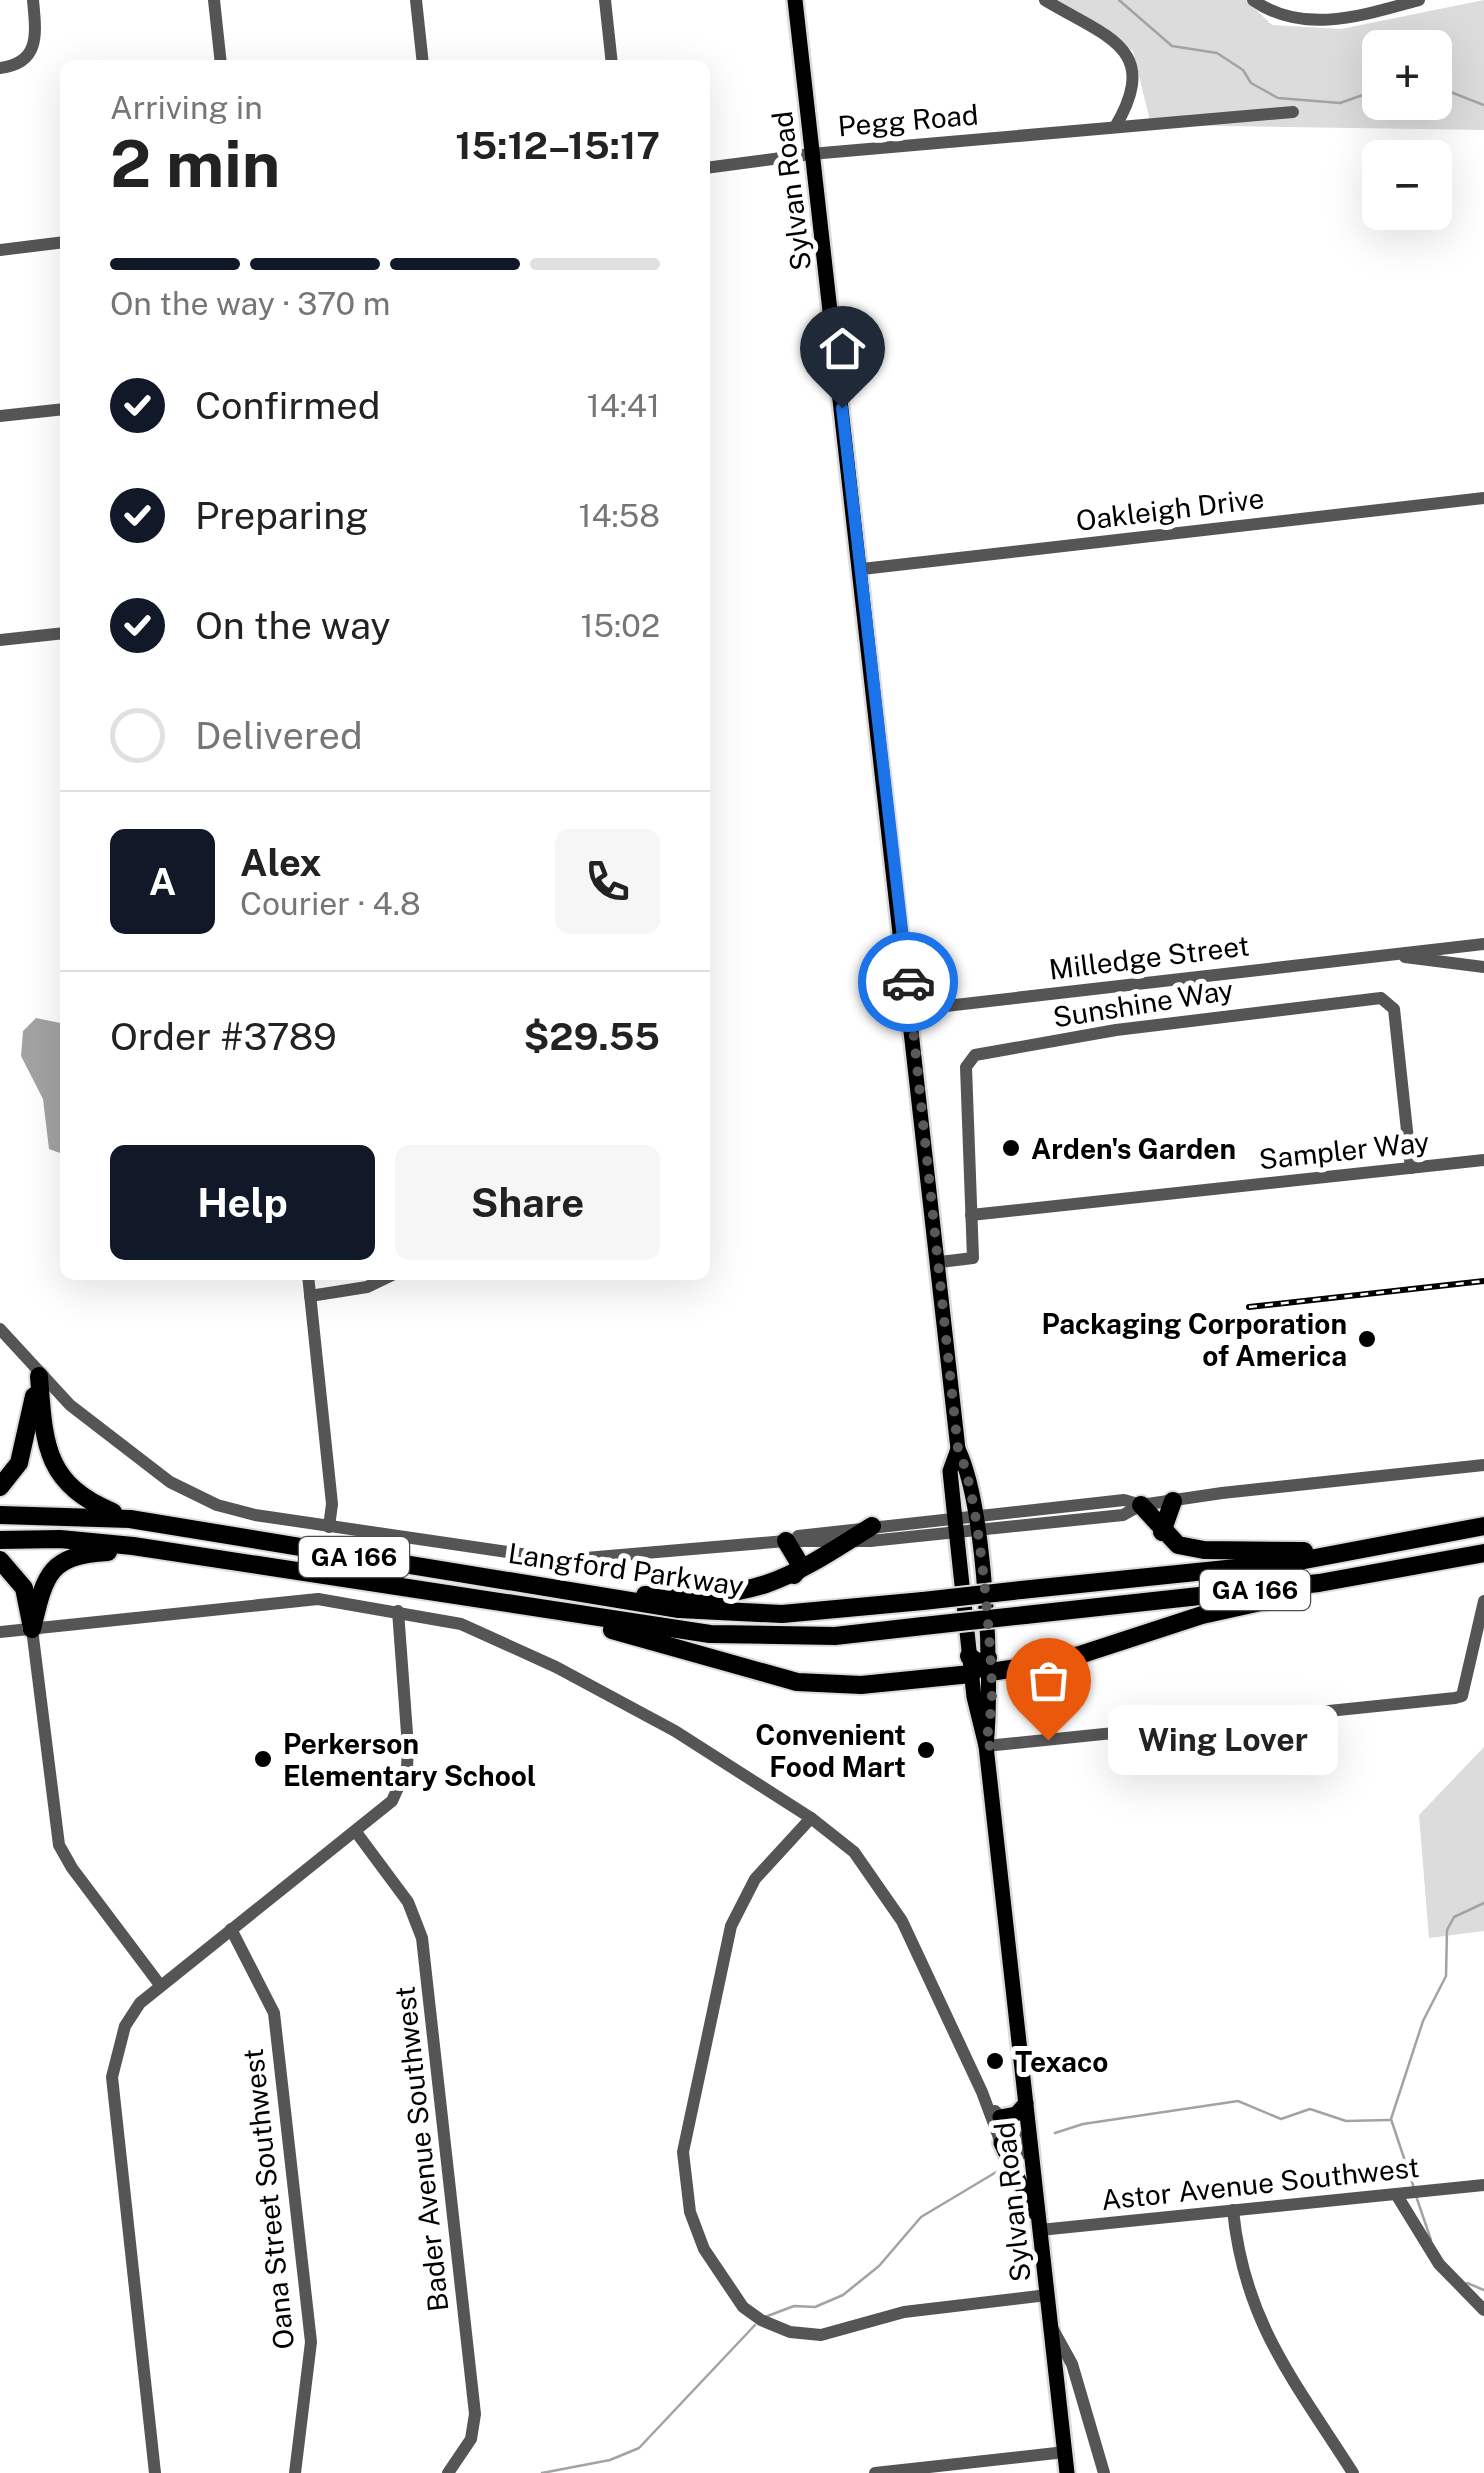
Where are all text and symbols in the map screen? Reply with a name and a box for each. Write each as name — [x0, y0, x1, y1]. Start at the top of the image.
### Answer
map controls — [1362, 30, 1452, 230]
button: + — [1362, 30, 1452, 120]
text: Arriving in — [110, 89, 263, 126]
street label: Pegg Road — [836, 97, 980, 143]
street label: Sylvan Road — [765, 109, 817, 273]
text: 15:12–15:17 — [455, 123, 660, 168]
text: 2 min — [110, 125, 280, 202]
button: − — [1362, 140, 1452, 230]
text: On the way · 370 m — [110, 285, 391, 322]
pin — [800, 306, 885, 409]
icon: home — [815, 321, 870, 376]
icon: check — [110, 378, 165, 433]
text: Confirmed — [195, 383, 380, 428]
text: 14:41 — [587, 387, 660, 424]
street label: Oakleigh Drive — [1074, 481, 1266, 537]
icon: check — [110, 488, 165, 543]
text: Preparing — [195, 493, 369, 538]
text: 14:58 — [578, 497, 660, 534]
icon: check — [110, 598, 165, 653]
text: On the way — [195, 603, 391, 648]
text: 15:02 — [581, 607, 660, 644]
text: Delivered — [195, 713, 363, 758]
button: phone — [555, 829, 660, 934]
text: Alex — [240, 840, 322, 885]
text: A — [149, 859, 176, 904]
text: Courier · 4.8 — [240, 885, 421, 922]
street label: Milledge Street — [1047, 928, 1251, 986]
courier — [858, 932, 958, 1032]
icon: car — [881, 955, 936, 1010]
street label: Sunshine Way — [1050, 972, 1236, 1034]
text: Order #3789 — [110, 1014, 337, 1059]
text: $29.55 — [523, 1014, 660, 1059]
street label: Sampler Way — [1257, 1125, 1431, 1175]
place label: Arden's Garden — [1031, 1132, 1236, 1165]
marker: Arden's Garden — [1000, 1137, 1022, 1159]
button: Help — [110, 1145, 375, 1260]
button: Share — [395, 1145, 660, 1260]
place label: Packaging Corporation of America — [1041, 1307, 1347, 1372]
marker: Packaging Corporation of America — [1356, 1328, 1378, 1350]
street label: Langford Parkway — [506, 1536, 746, 1602]
road number: GA 166 — [299, 1537, 409, 1577]
road number: GA 166 — [1200, 1570, 1310, 1610]
pin — [1006, 1638, 1091, 1741]
icon: bag — [1021, 1653, 1076, 1708]
callout: Wing Lover — [1108, 1705, 1338, 1775]
place label: Convenient Food Mart — [755, 1718, 906, 1783]
text: Wing Lover — [1138, 1721, 1308, 1758]
place label: Perkerson Elementary School — [283, 1727, 536, 1792]
marker: Convenient Food Mart — [915, 1739, 937, 1761]
marker: Perkerson Elementary School — [252, 1748, 274, 1770]
street label: Bader Avenue Southwest — [388, 1985, 454, 2313]
place label: Texaco — [1015, 2045, 1108, 2078]
street label: Oana Street Southwest — [236, 2047, 300, 2351]
marker: Texaco — [984, 2050, 1006, 2072]
street label: Sylvan Road — [987, 2121, 1037, 2283]
street label: Astor Avenue Southwest — [1099, 2150, 1421, 2216]

